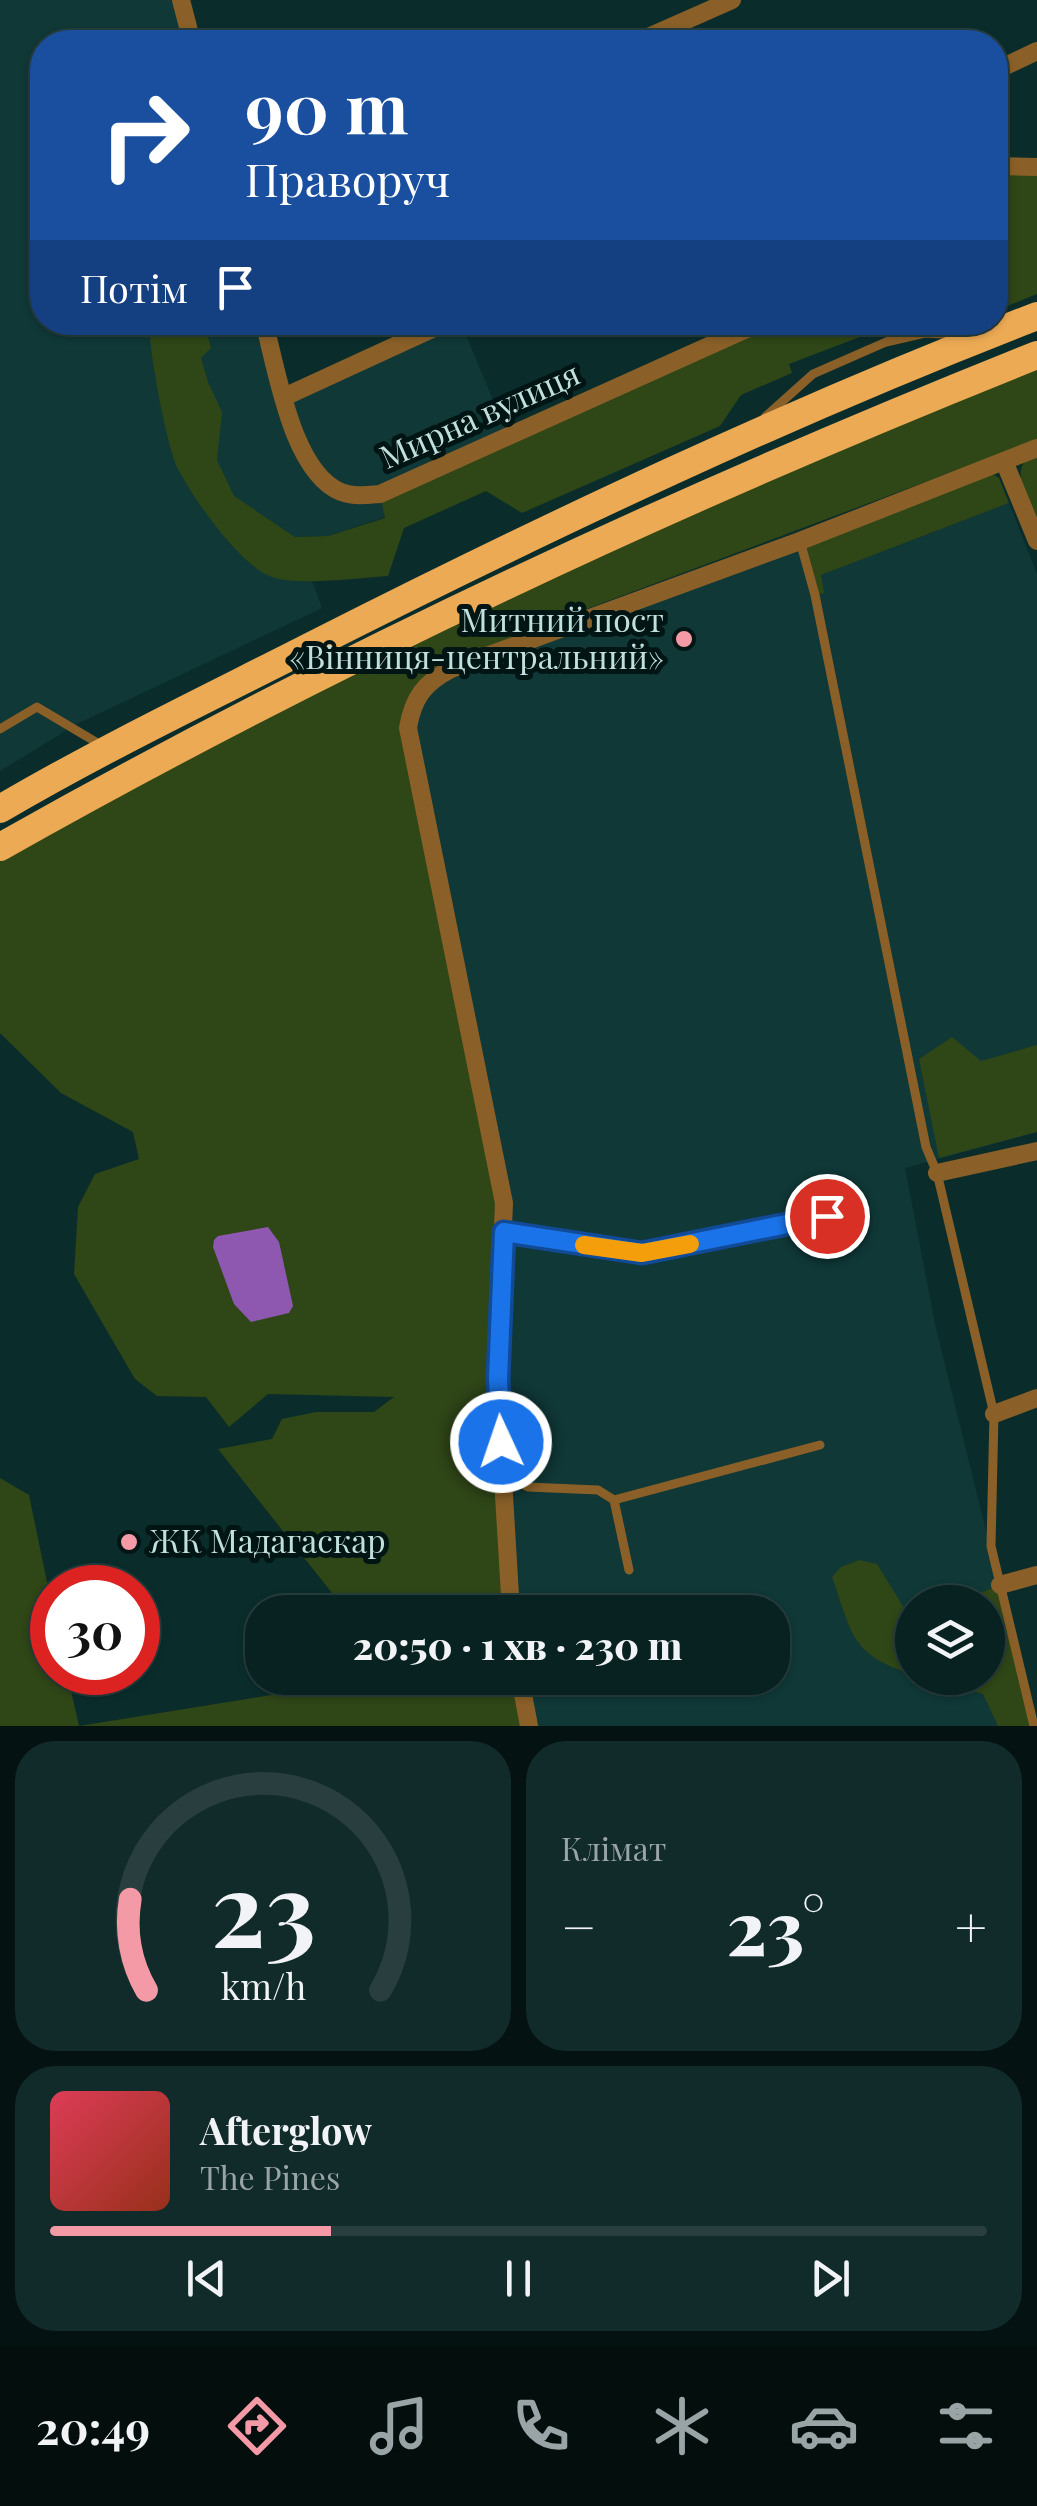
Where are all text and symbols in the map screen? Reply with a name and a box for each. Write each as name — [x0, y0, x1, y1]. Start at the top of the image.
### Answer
text: 90 m — [245, 58, 409, 152]
icon: right — [80, 70, 210, 200]
text: Праворуч — [245, 148, 450, 208]
icon: arrive — [208, 260, 263, 315]
text: Потім — [80, 262, 188, 313]
street label: Мирна вулиця — [372, 350, 586, 477]
place label: Митний пост «Вінниця-центральний» — [289, 597, 664, 677]
marker: Митний пост «Вінниця-центральний» — [673, 628, 695, 650]
pin — [785, 1174, 870, 1259]
icon: arrive — [800, 1189, 855, 1244]
position arrow — [449, 1390, 553, 1494]
place label: ЖК Мадагаскар — [149, 1518, 386, 1561]
marker: ЖК Мадагаскар — [118, 1531, 140, 1553]
speed limit sign: 30 — [30, 1565, 160, 1695]
map controls — [895, 1585, 1005, 1695]
button: layers — [895, 1585, 1005, 1695]
text: 20:50 · 1 хв · 230 m — [353, 1619, 682, 1670]
text: Клімат — [561, 1826, 666, 1869]
text: 23 — [210, 1835, 316, 1974]
text: 23° — [726, 1875, 825, 1975]
text: − — [561, 1888, 597, 1962]
text: + — [955, 1888, 987, 1962]
text: km/h — [220, 1961, 306, 2009]
text: Afterglow — [200, 2104, 372, 2155]
text: The Pines — [200, 2155, 340, 2198]
icon: previous — [179, 2251, 234, 2306]
icon: pause — [491, 2251, 546, 2306]
icon: next — [803, 2251, 858, 2306]
icon: directions — [222, 2391, 292, 2461]
icon: music — [364, 2391, 434, 2461]
icon: phone — [506, 2391, 576, 2461]
icon: climate — [647, 2391, 717, 2461]
icon: car — [789, 2391, 859, 2461]
icon: filters — [931, 2391, 1001, 2461]
text: 20:49 — [36, 2396, 150, 2456]

